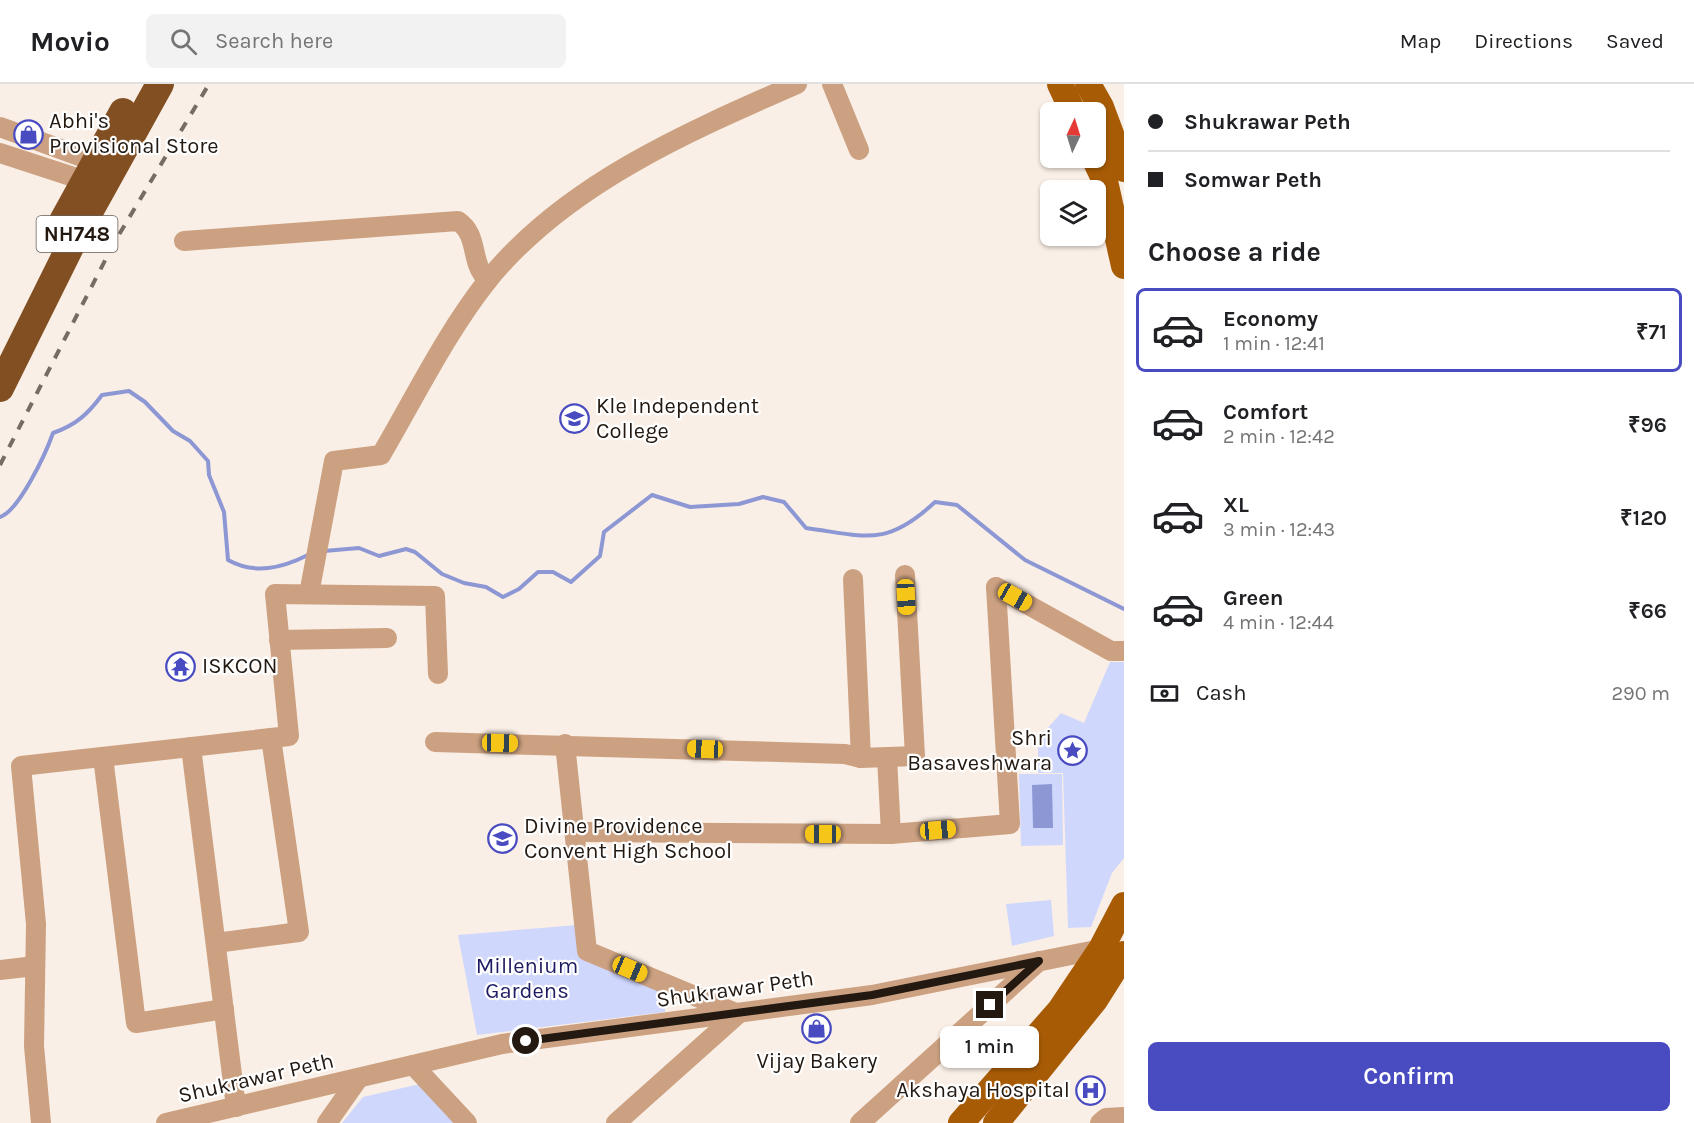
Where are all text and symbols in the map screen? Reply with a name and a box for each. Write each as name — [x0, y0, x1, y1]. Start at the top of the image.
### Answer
search box — [146, 14, 566, 68]
text: Movio — [30, 25, 110, 58]
icon: search — [167, 25, 200, 58]
text: Search here — [215, 28, 333, 54]
text: Map — [1400, 29, 1441, 53]
text: Directions — [1474, 29, 1573, 53]
text: Saved — [1606, 29, 1664, 53]
north arrow — [1040, 102, 1106, 168]
map controls — [1040, 102, 1106, 246]
place label: Abhi's Provisional Store — [49, 108, 219, 159]
text: Shukrawar Peth — [1184, 109, 1351, 135]
shop icon: Abhi's Provisional Store — [12, 118, 44, 150]
text: Somwar Peth — [1184, 167, 1322, 193]
button: layers — [1040, 180, 1106, 246]
road number: NH748 — [36, 216, 118, 252]
text: Choose a ride — [1148, 236, 1321, 268]
icon: car — [1151, 303, 1205, 357]
text: Economy — [1223, 306, 1318, 332]
text: ₹71 — [1636, 319, 1667, 345]
text: 1 min · 12:41 — [1223, 332, 1325, 355]
place label: Kle Independent College — [596, 393, 759, 444]
icon: car — [1151, 396, 1205, 450]
text: Comfort — [1223, 399, 1308, 425]
school or university icon: Kle Independent College — [559, 403, 591, 435]
text: ₹96 — [1628, 412, 1667, 438]
text: 2 min · 12:42 — [1223, 425, 1335, 448]
icon: car — [1151, 489, 1205, 543]
text: XL — [1223, 492, 1249, 518]
text: ₹120 — [1620, 505, 1667, 531]
text: 3 min · 12:43 — [1223, 518, 1335, 541]
car — [896, 579, 916, 615]
car — [995, 580, 1035, 614]
icon: car — [1151, 582, 1205, 636]
text: Green — [1223, 585, 1284, 611]
text: ₹66 — [1628, 598, 1667, 624]
text: 4 min · 12:44 — [1223, 611, 1334, 634]
temple icon: ISKCON — [165, 650, 197, 682]
place label: ISKCON — [202, 653, 278, 679]
icon: cash — [1148, 677, 1181, 710]
text: Cash — [1196, 680, 1246, 706]
text: 290 m — [1611, 682, 1670, 705]
place label: Shri Basaveshwara — [907, 725, 1052, 776]
car — [482, 734, 518, 752]
place icon: Shri Basaveshwara — [1057, 735, 1089, 767]
car — [687, 739, 723, 759]
place label: Divine Providence Convent High School — [524, 813, 732, 864]
car — [919, 819, 957, 841]
school or university icon: Divine Providence Convent High School — [487, 823, 519, 855]
car — [805, 825, 841, 843]
park label: Millenium Gardens — [476, 953, 578, 1004]
car — [610, 954, 650, 984]
street label: Shukrawar Peth — [655, 965, 815, 1013]
route end — [976, 991, 1003, 1018]
shop icon: Vijay Bakery — [801, 1013, 833, 1045]
callout: 1 min — [940, 1026, 1040, 1068]
route start — [512, 1027, 539, 1054]
text: 1 min — [965, 1035, 1014, 1058]
button: Confirm — [1148, 1042, 1670, 1111]
street label: Shukrawar Peth — [176, 1047, 336, 1109]
place label: Vijay Bakery — [756, 1048, 878, 1074]
hospital icon: Akshaya Hospital — [1075, 1074, 1107, 1106]
place label: Akshaya Hospital — [896, 1077, 1070, 1103]

